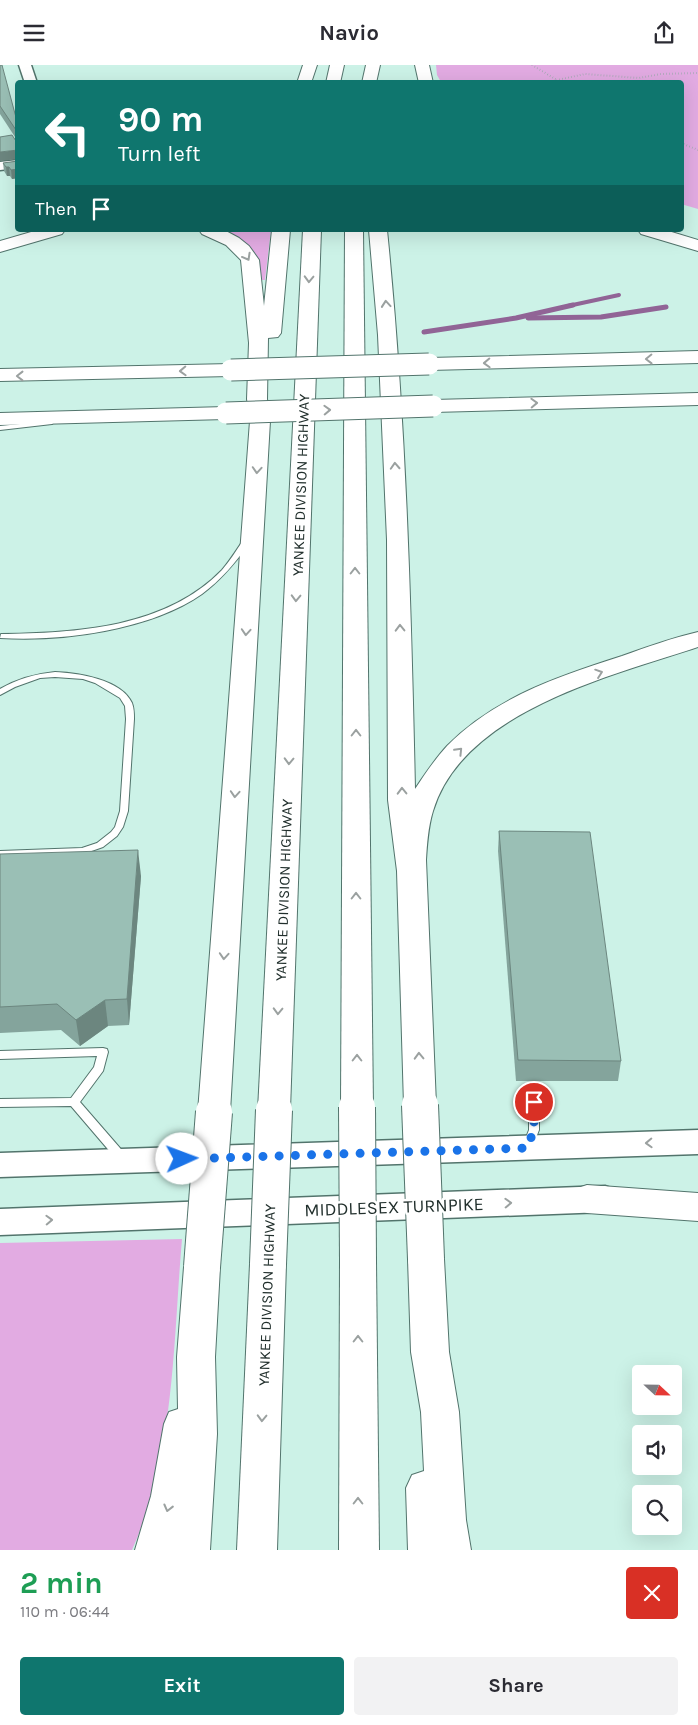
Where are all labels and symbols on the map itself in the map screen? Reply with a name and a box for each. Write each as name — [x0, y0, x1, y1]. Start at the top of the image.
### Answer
one-way arrow — [241, 251, 251, 260]
one-way arrow — [304, 275, 315, 283]
one-way arrow — [381, 299, 392, 307]
one-way arrow — [645, 353, 653, 364]
one-way arrow — [483, 358, 490, 368]
one-way arrow — [178, 366, 186, 377]
one-way arrow — [16, 371, 24, 381]
street label: YANKEE DIVISION HIGHWAY — [289, 393, 313, 576]
one-way arrow — [530, 398, 538, 409]
one-way arrow — [324, 404, 332, 415]
one-way arrow — [389, 462, 400, 470]
one-way arrow — [251, 466, 262, 474]
one-way arrow — [350, 567, 360, 574]
one-way arrow — [291, 595, 301, 603]
one-way arrow — [395, 624, 405, 632]
one-way arrow — [240, 628, 251, 636]
one-way arrow — [594, 668, 603, 678]
one-way arrow — [351, 729, 361, 737]
one-way arrow — [453, 747, 462, 756]
one-way arrow — [284, 758, 294, 765]
one-way arrow — [397, 787, 407, 794]
one-way arrow — [229, 790, 240, 798]
street label: YANKEE DIVISION HIGHWAY — [272, 798, 296, 981]
one-way arrow — [351, 892, 361, 900]
one-way arrow — [219, 953, 230, 961]
one-way arrow — [273, 1007, 284, 1015]
one-way arrow — [413, 1052, 424, 1060]
one-way arrow — [352, 1054, 362, 1062]
pin — [513, 1081, 555, 1123]
position arrow — [155, 1132, 207, 1184]
one-way arrow — [645, 1138, 653, 1149]
street label: MIDDLESEX TURNPIKE — [304, 1193, 484, 1221]
one-way arrow — [505, 1197, 513, 1208]
street label: YANKEE DIVISION HIGHWAY — [255, 1203, 279, 1386]
one-way arrow — [45, 1215, 53, 1226]
one-way arrow — [353, 1335, 363, 1342]
north arrow — [632, 1365, 682, 1415]
one-way arrow — [257, 1414, 268, 1422]
one-way arrow — [353, 1497, 363, 1505]
one-way arrow — [163, 1503, 174, 1512]

